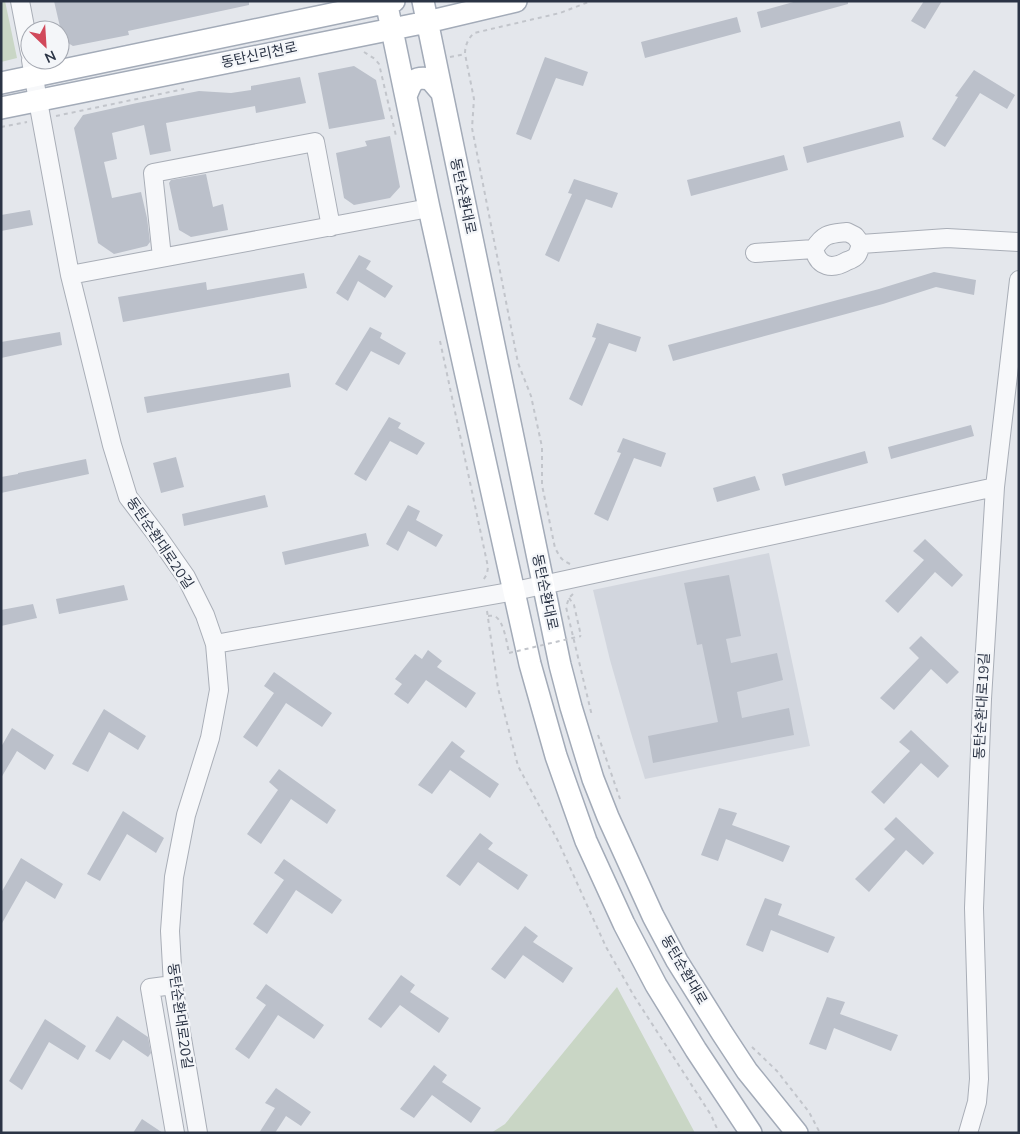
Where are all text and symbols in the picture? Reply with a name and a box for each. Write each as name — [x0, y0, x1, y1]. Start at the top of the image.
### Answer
north arrow — [20, 20, 70, 70]
street label: 동탄신리천로 — [219, 38, 299, 72]
text: N — [42, 46, 59, 67]
street label: 동탄순환대로 — [446, 156, 480, 236]
street label: 동탄순환대로20길 — [122, 493, 198, 593]
street label: 동탄순환대로 — [528, 552, 562, 632]
street label: 동탄순환대로19길 — [970, 652, 994, 760]
street label: 동탄순환대로 — [656, 932, 712, 1008]
street label: 동탄순환대로20길 — [163, 962, 197, 1070]

